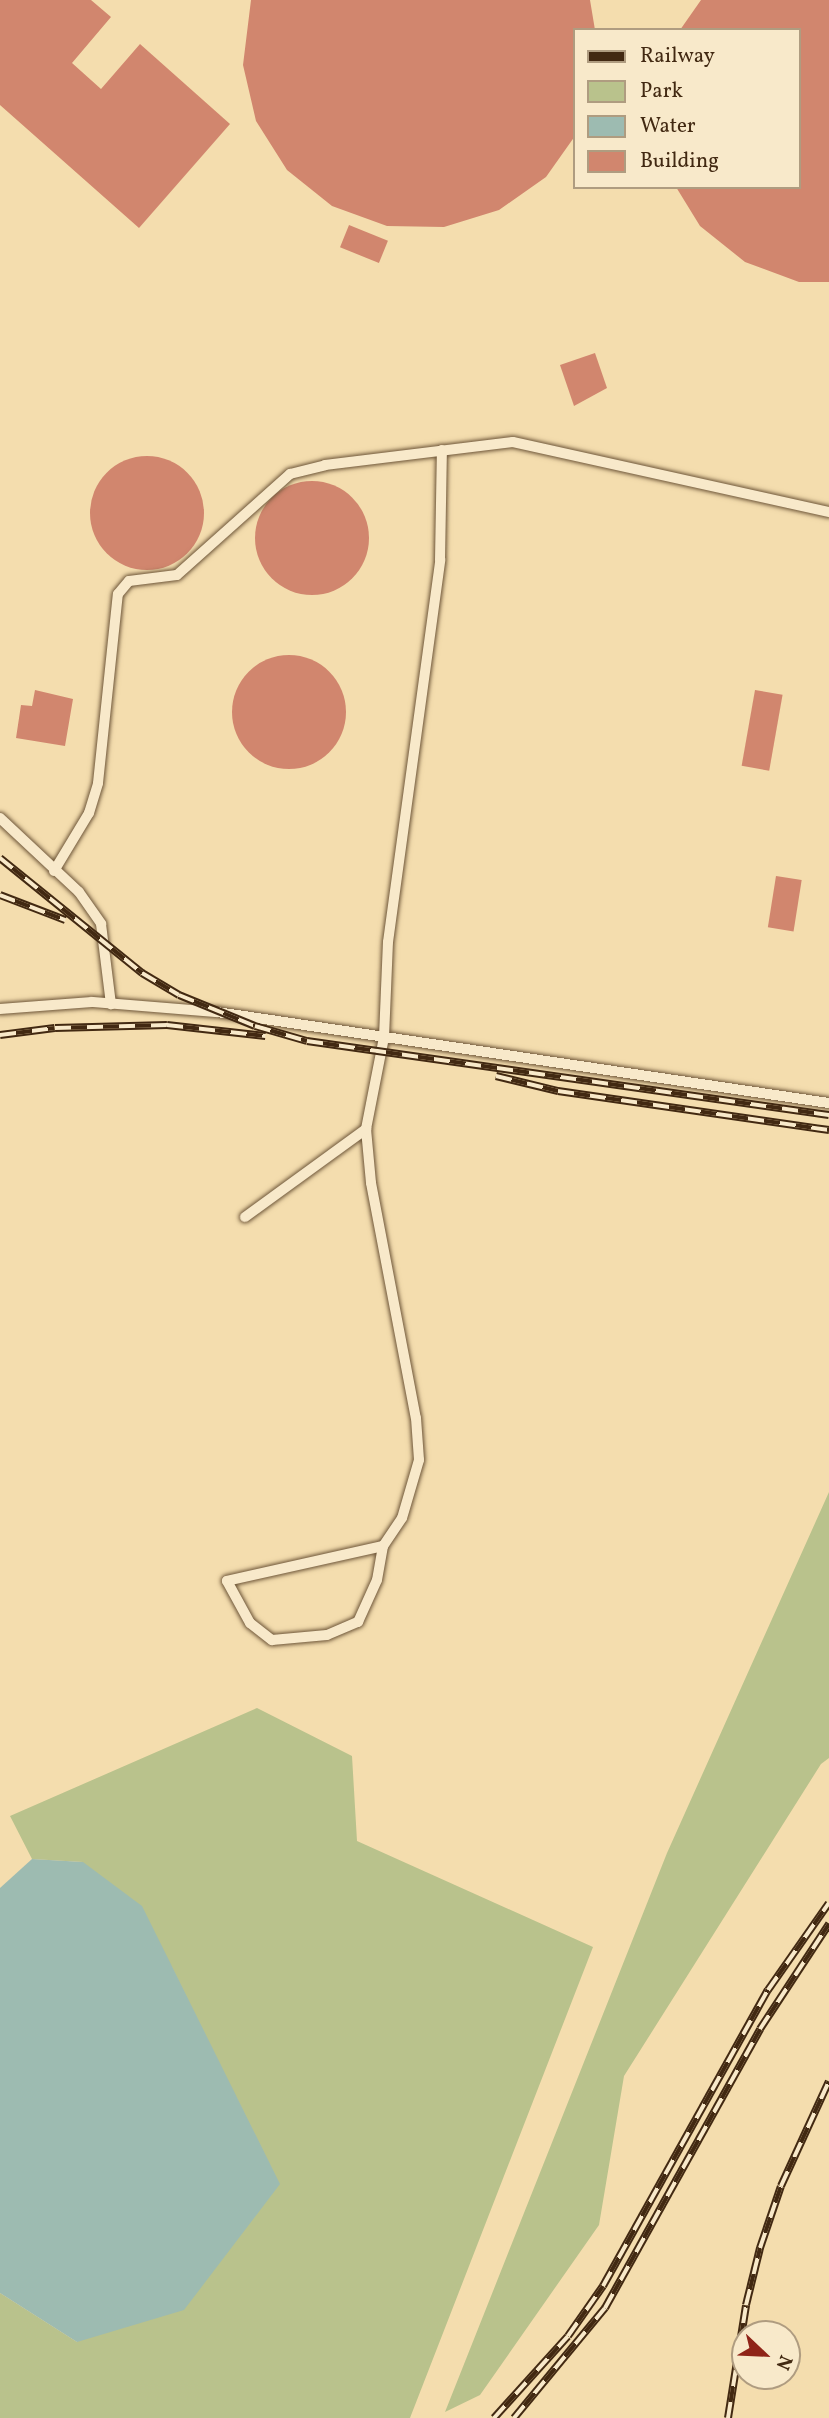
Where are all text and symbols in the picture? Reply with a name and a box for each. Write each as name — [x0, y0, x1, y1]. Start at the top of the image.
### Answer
legend — [574, 28, 801, 189]
text: Railway — [640, 42, 715, 71]
text: Park — [640, 77, 683, 106]
text: Water — [640, 112, 696, 141]
text: Building — [640, 147, 719, 176]
north arrow — [731, 2320, 801, 2390]
text: N — [769, 2351, 798, 2374]

